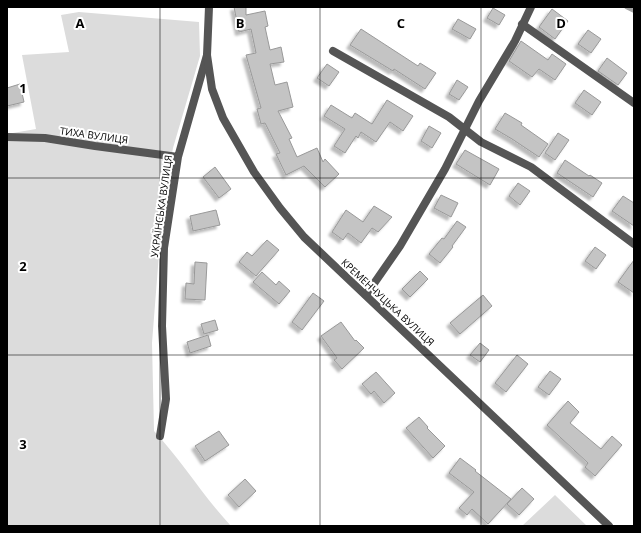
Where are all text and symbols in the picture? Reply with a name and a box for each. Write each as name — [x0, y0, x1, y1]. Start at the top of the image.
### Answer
text: A — [76, 14, 85, 32]
text: B — [236, 14, 245, 32]
text: C — [397, 14, 405, 32]
text: D — [556, 14, 566, 32]
text: 1 — [19, 79, 27, 97]
street label: ТИХА ВУЛИЦЯ — [59, 123, 129, 147]
street label: УКРАЇНСЬКА ВУЛИЦЯ — [147, 154, 175, 258]
street label: КРЕМЕНЧУЦЬКА ВУЛИЦЯ — [338, 255, 438, 349]
text: 2 — [19, 257, 27, 275]
text: 3 — [19, 435, 27, 453]

